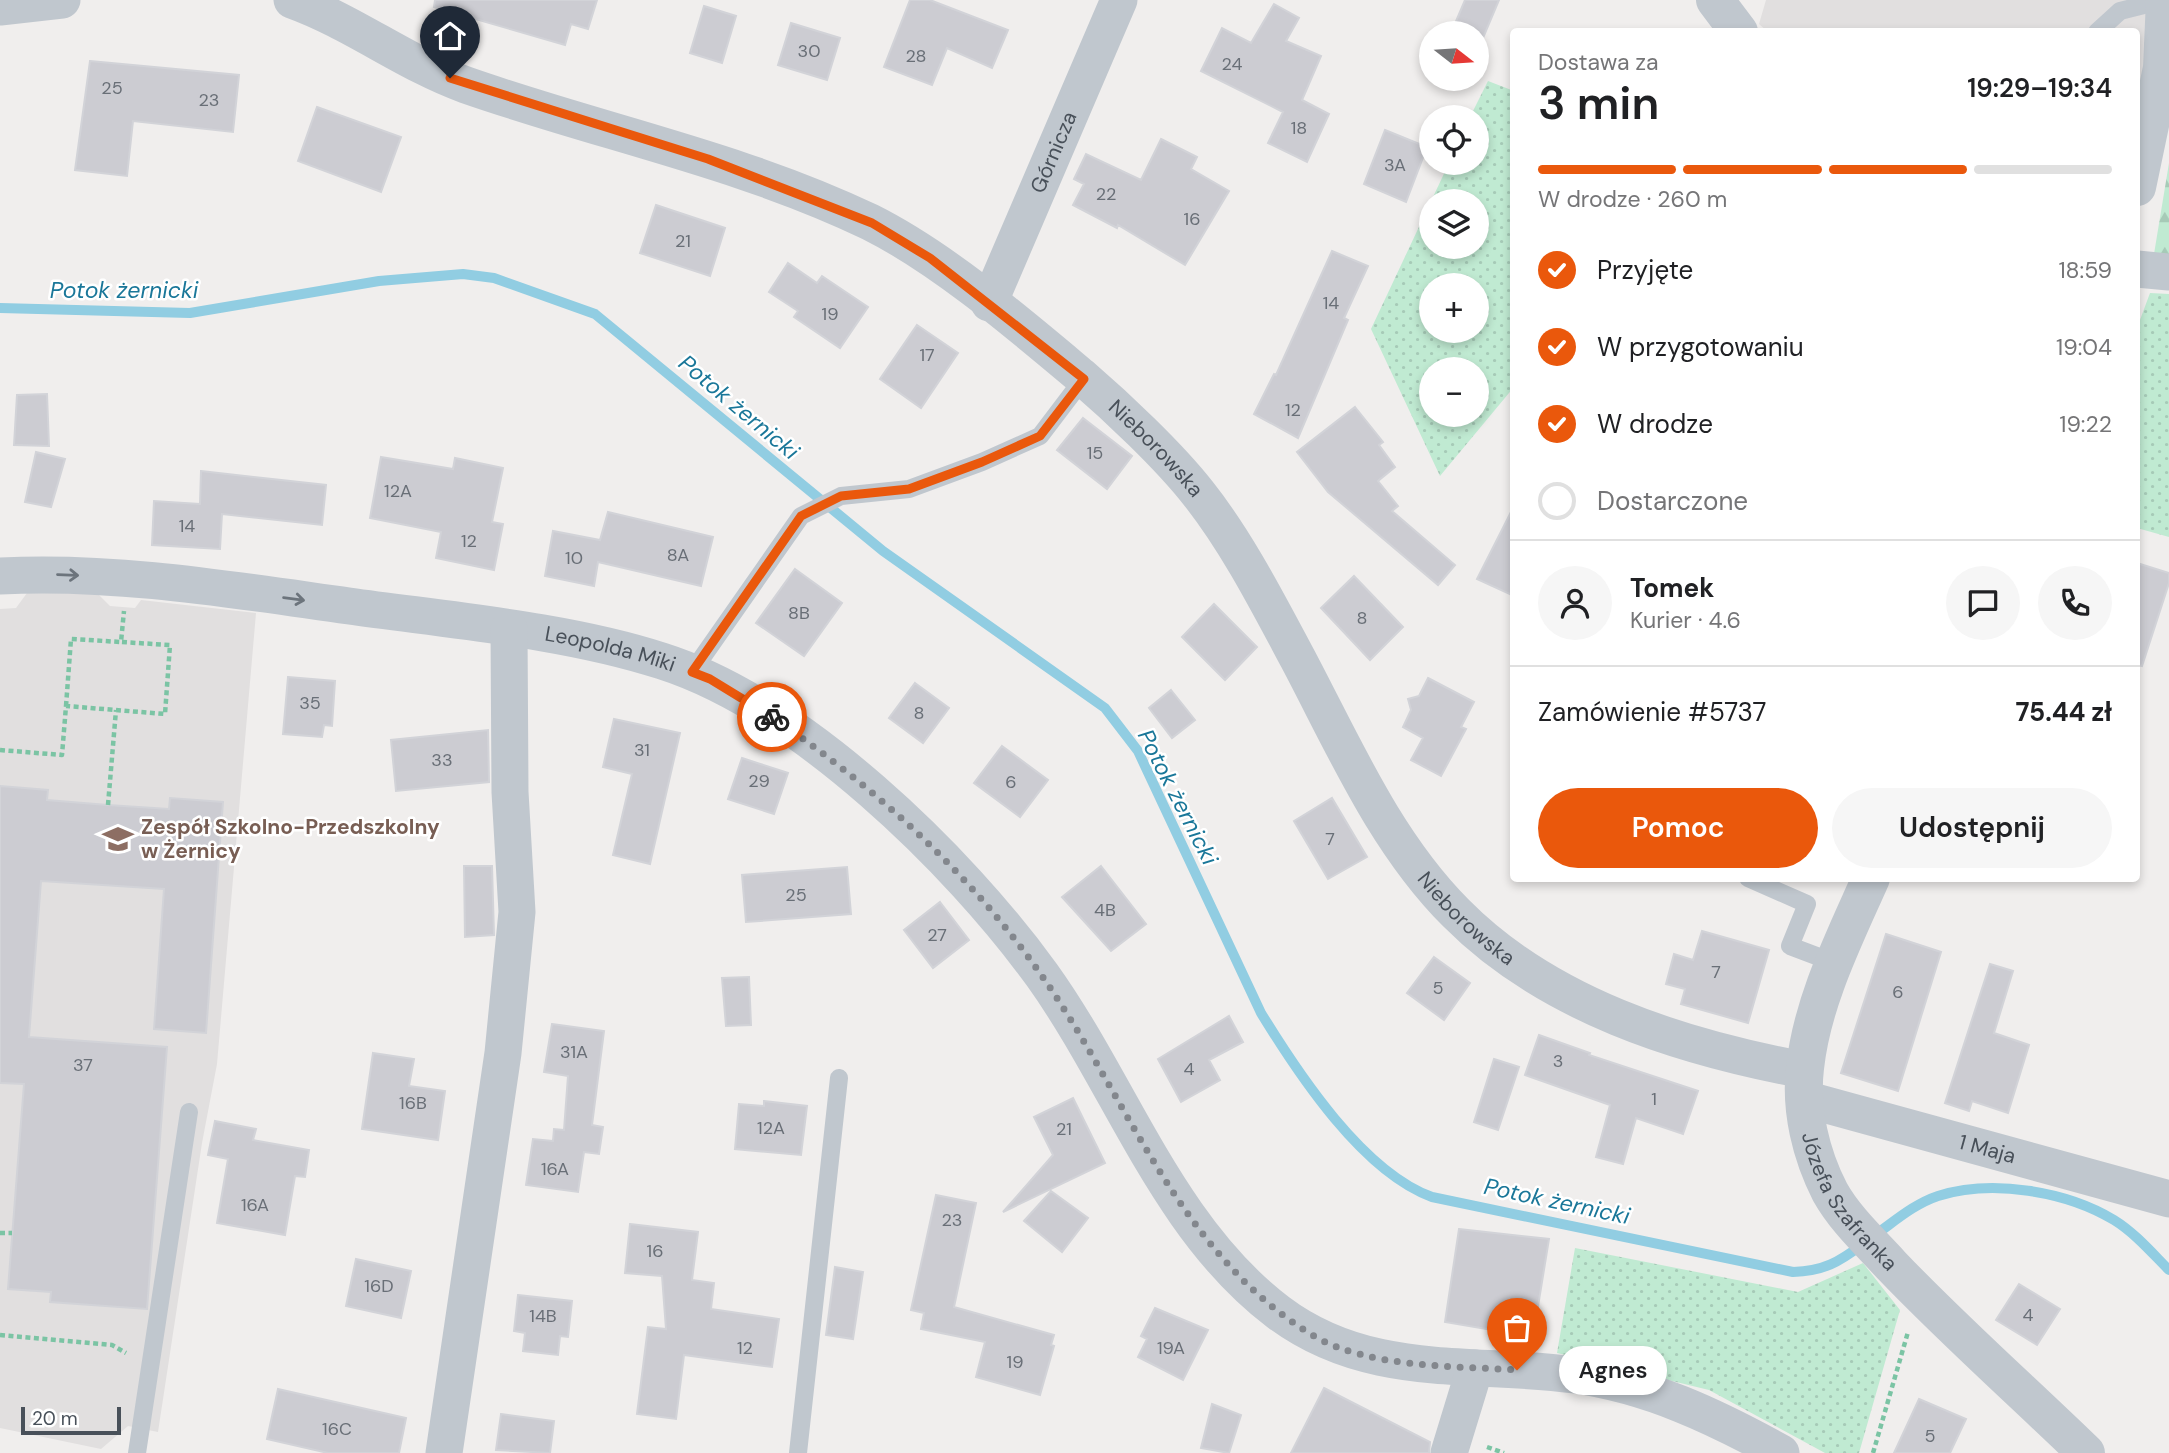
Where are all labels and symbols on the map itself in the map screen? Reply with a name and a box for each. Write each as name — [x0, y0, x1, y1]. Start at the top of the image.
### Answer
pin — [420, 6, 480, 78]
north arrow — [1419, 21, 1489, 91]
house number: 30 — [798, 39, 820, 63]
house number: 28 — [905, 44, 927, 68]
house number: 24 — [1222, 52, 1243, 76]
house number: 25 — [101, 76, 123, 100]
house number: 23 — [198, 88, 220, 112]
street label: Górnicza — [1024, 107, 1084, 197]
house number: 18 — [1291, 116, 1307, 140]
house number: 3A — [1384, 153, 1406, 177]
house number: 22 — [1096, 182, 1116, 206]
house number: 16 — [1184, 207, 1200, 231]
house number: 21 — [675, 229, 691, 253]
water label: Potok żernicki — [50, 275, 199, 305]
house number: 14 — [1323, 291, 1339, 315]
house number: 19 — [822, 302, 838, 326]
house number: 17 — [919, 343, 935, 367]
water label: Potok żernicki — [672, 348, 806, 466]
street label: Nieborowska — [1103, 393, 1210, 503]
house number: 12 — [1285, 398, 1301, 422]
house number: 15 — [1087, 441, 1103, 465]
house number: 12A — [384, 479, 412, 503]
house number: 14 — [179, 514, 195, 538]
house number: 12 — [461, 529, 477, 553]
house number: 8A — [667, 543, 689, 567]
house number: 10 — [565, 546, 583, 570]
one-way arrow — [56, 569, 79, 582]
one-way arrow — [283, 592, 305, 605]
house number: 8B — [788, 601, 810, 625]
house number: 8 — [1357, 606, 1367, 630]
street label: Leopolda Miki — [543, 620, 680, 679]
courier — [737, 682, 807, 752]
house number: 35 — [299, 691, 321, 715]
house number: 8 — [914, 701, 924, 725]
water label: Potok żernicki — [1131, 724, 1225, 870]
house number: 31 — [634, 738, 650, 762]
house number: 33 — [431, 748, 453, 772]
house number: 29 — [748, 769, 770, 793]
house number: 6 — [1005, 770, 1017, 794]
place label: Zespół Szkolno-Przedszkolny w Żernicy — [141, 813, 440, 865]
school or university icon: Zespół Szkolno-Przedszkolny w Żernicy — [101, 822, 135, 856]
house number: 7 — [1325, 827, 1335, 851]
street label: Nieborowska — [1411, 866, 1521, 972]
house number: 25 — [785, 883, 807, 907]
house number: 4B — [1094, 898, 1116, 922]
house number: 27 — [927, 923, 947, 947]
house number: 7 — [1711, 960, 1721, 984]
house number: 5 — [1433, 976, 1443, 1000]
house number: 6 — [1892, 980, 1904, 1004]
house number: 31A — [560, 1040, 588, 1064]
house number: 3 — [1553, 1049, 1563, 1073]
house number: 37 — [73, 1053, 93, 1077]
house number: 4 — [1184, 1057, 1195, 1081]
house number: 1 — [1651, 1087, 1657, 1111]
house number: 16B — [399, 1091, 427, 1115]
house number: 12A — [757, 1116, 785, 1140]
house number: 21 — [1056, 1117, 1072, 1141]
street label: 1 Maja — [1956, 1128, 2019, 1170]
street label: Józefa Szafranka — [1795, 1129, 1904, 1277]
house number: 16A — [541, 1157, 569, 1181]
water label: Potok żernicki — [1481, 1171, 1633, 1231]
house number: 16A — [241, 1193, 269, 1217]
house number: 23 — [941, 1208, 963, 1232]
house number: 16 — [647, 1239, 663, 1263]
house number: 16D — [364, 1274, 394, 1298]
pin — [1487, 1298, 1547, 1370]
house number: 4 — [2023, 1303, 2034, 1327]
house number: 14B — [529, 1304, 557, 1328]
house number: 12 — [737, 1336, 753, 1360]
house number: 19A — [1157, 1336, 1185, 1360]
callout: Agnes — [1559, 1346, 1668, 1394]
house number: 19 — [1007, 1350, 1023, 1374]
scale bar — [21, 1404, 121, 1436]
house number: 16C — [322, 1417, 352, 1441]
house number: 5 — [1925, 1424, 1935, 1448]

